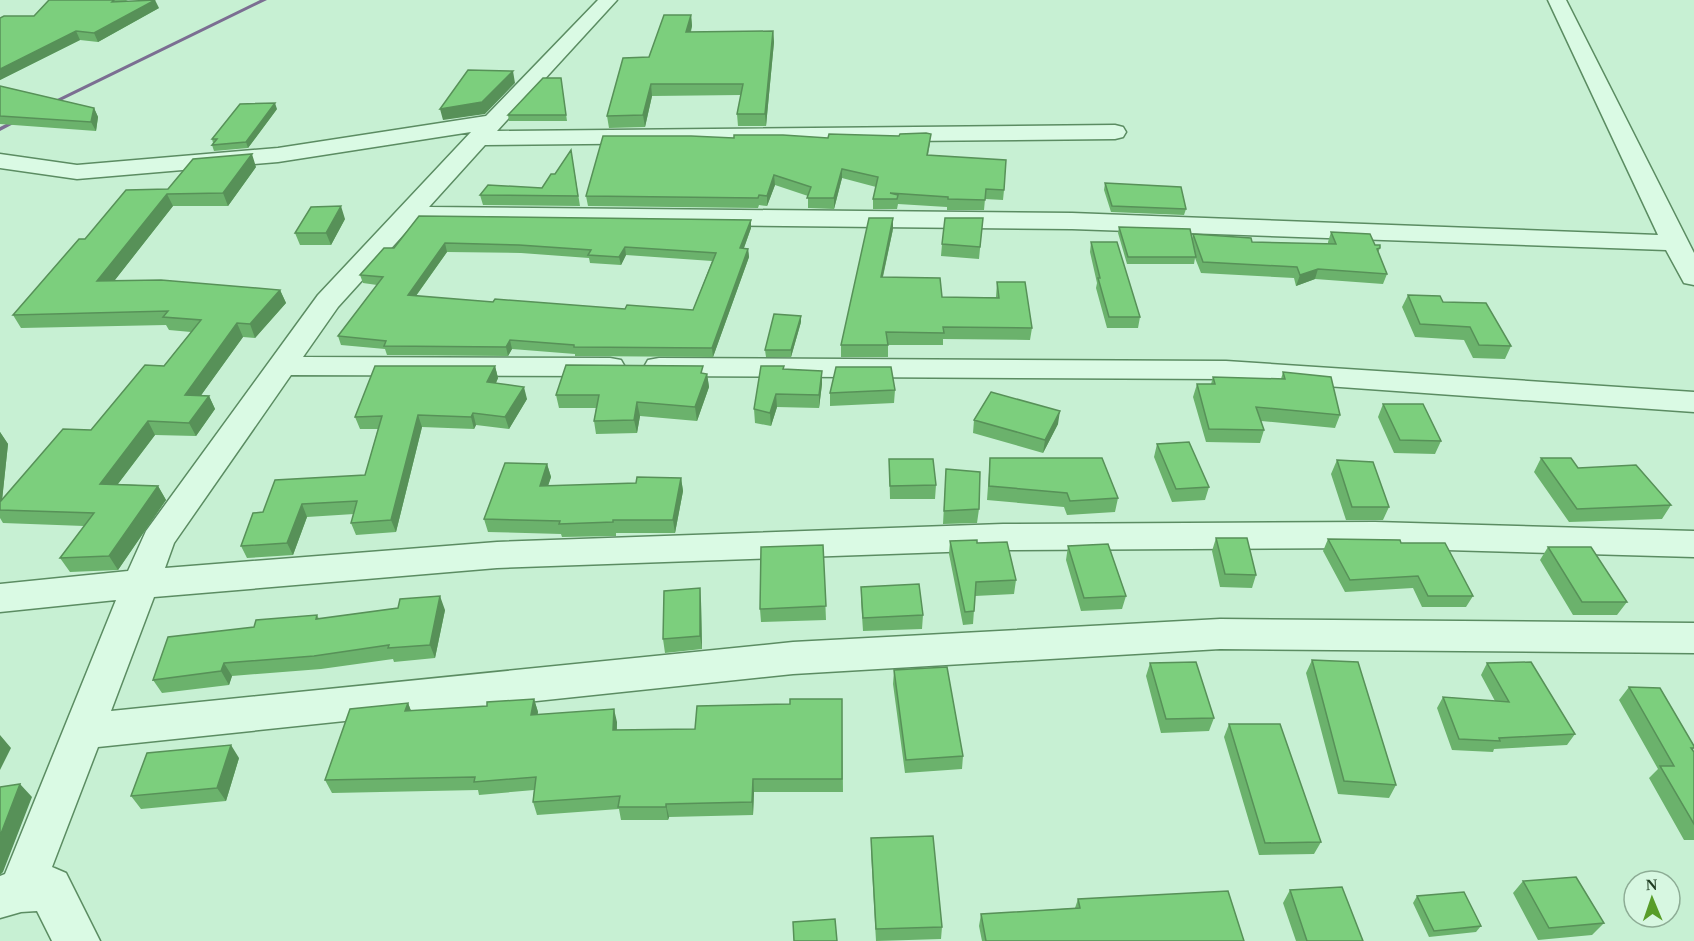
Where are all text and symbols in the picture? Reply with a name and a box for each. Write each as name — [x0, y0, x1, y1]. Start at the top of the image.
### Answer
north arrow — [1622, 869, 1682, 929]
text: N — [1645, 876, 1658, 893]

